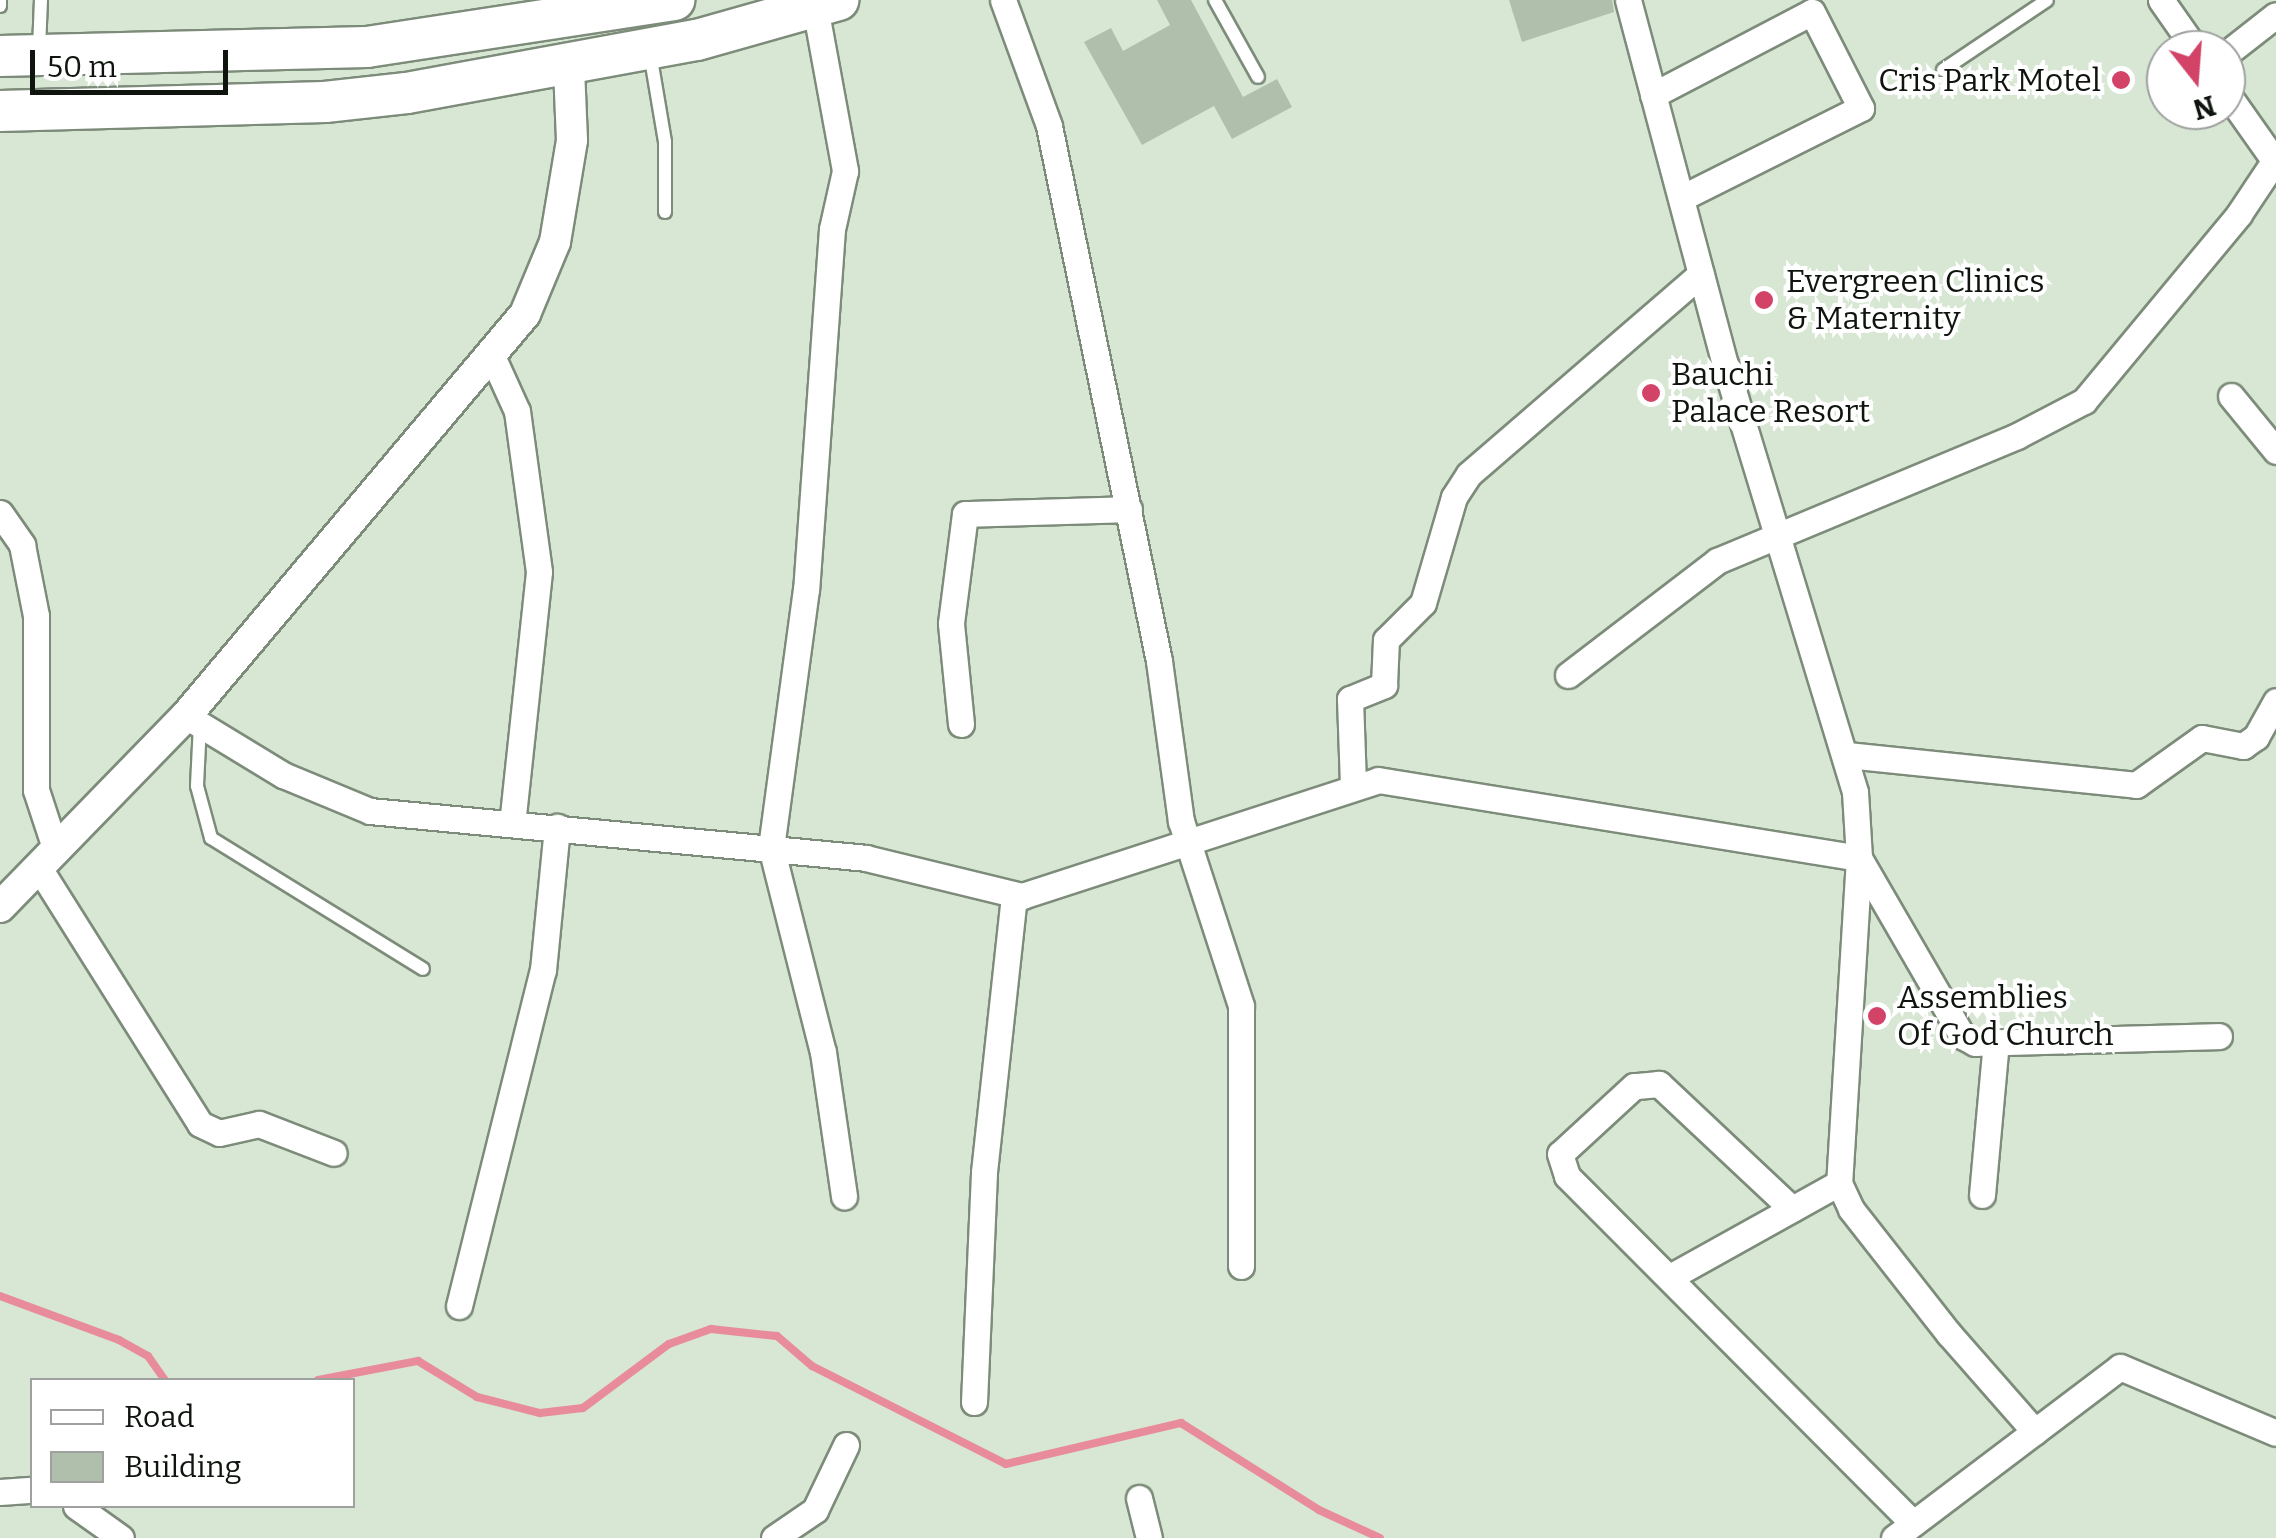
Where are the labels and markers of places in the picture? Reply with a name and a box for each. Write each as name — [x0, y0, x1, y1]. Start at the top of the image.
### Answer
place label: Cris Park Motel — [1878, 61, 2101, 99]
marker: Cris Park Motel — [2110, 69, 2132, 91]
place label: Evergreen Clinics & Maternity — [1786, 263, 2045, 338]
marker: Evergreen Clinics & Maternity — [1751, 287, 1777, 313]
place label: Bauchi Palace Resort — [1671, 356, 1870, 431]
marker: Bauchi Palace Resort — [1640, 382, 1662, 404]
place label: Assemblies Of God Church — [1897, 979, 2114, 1054]
marker: Assemblies Of God Church — [1866, 1005, 1888, 1027]

